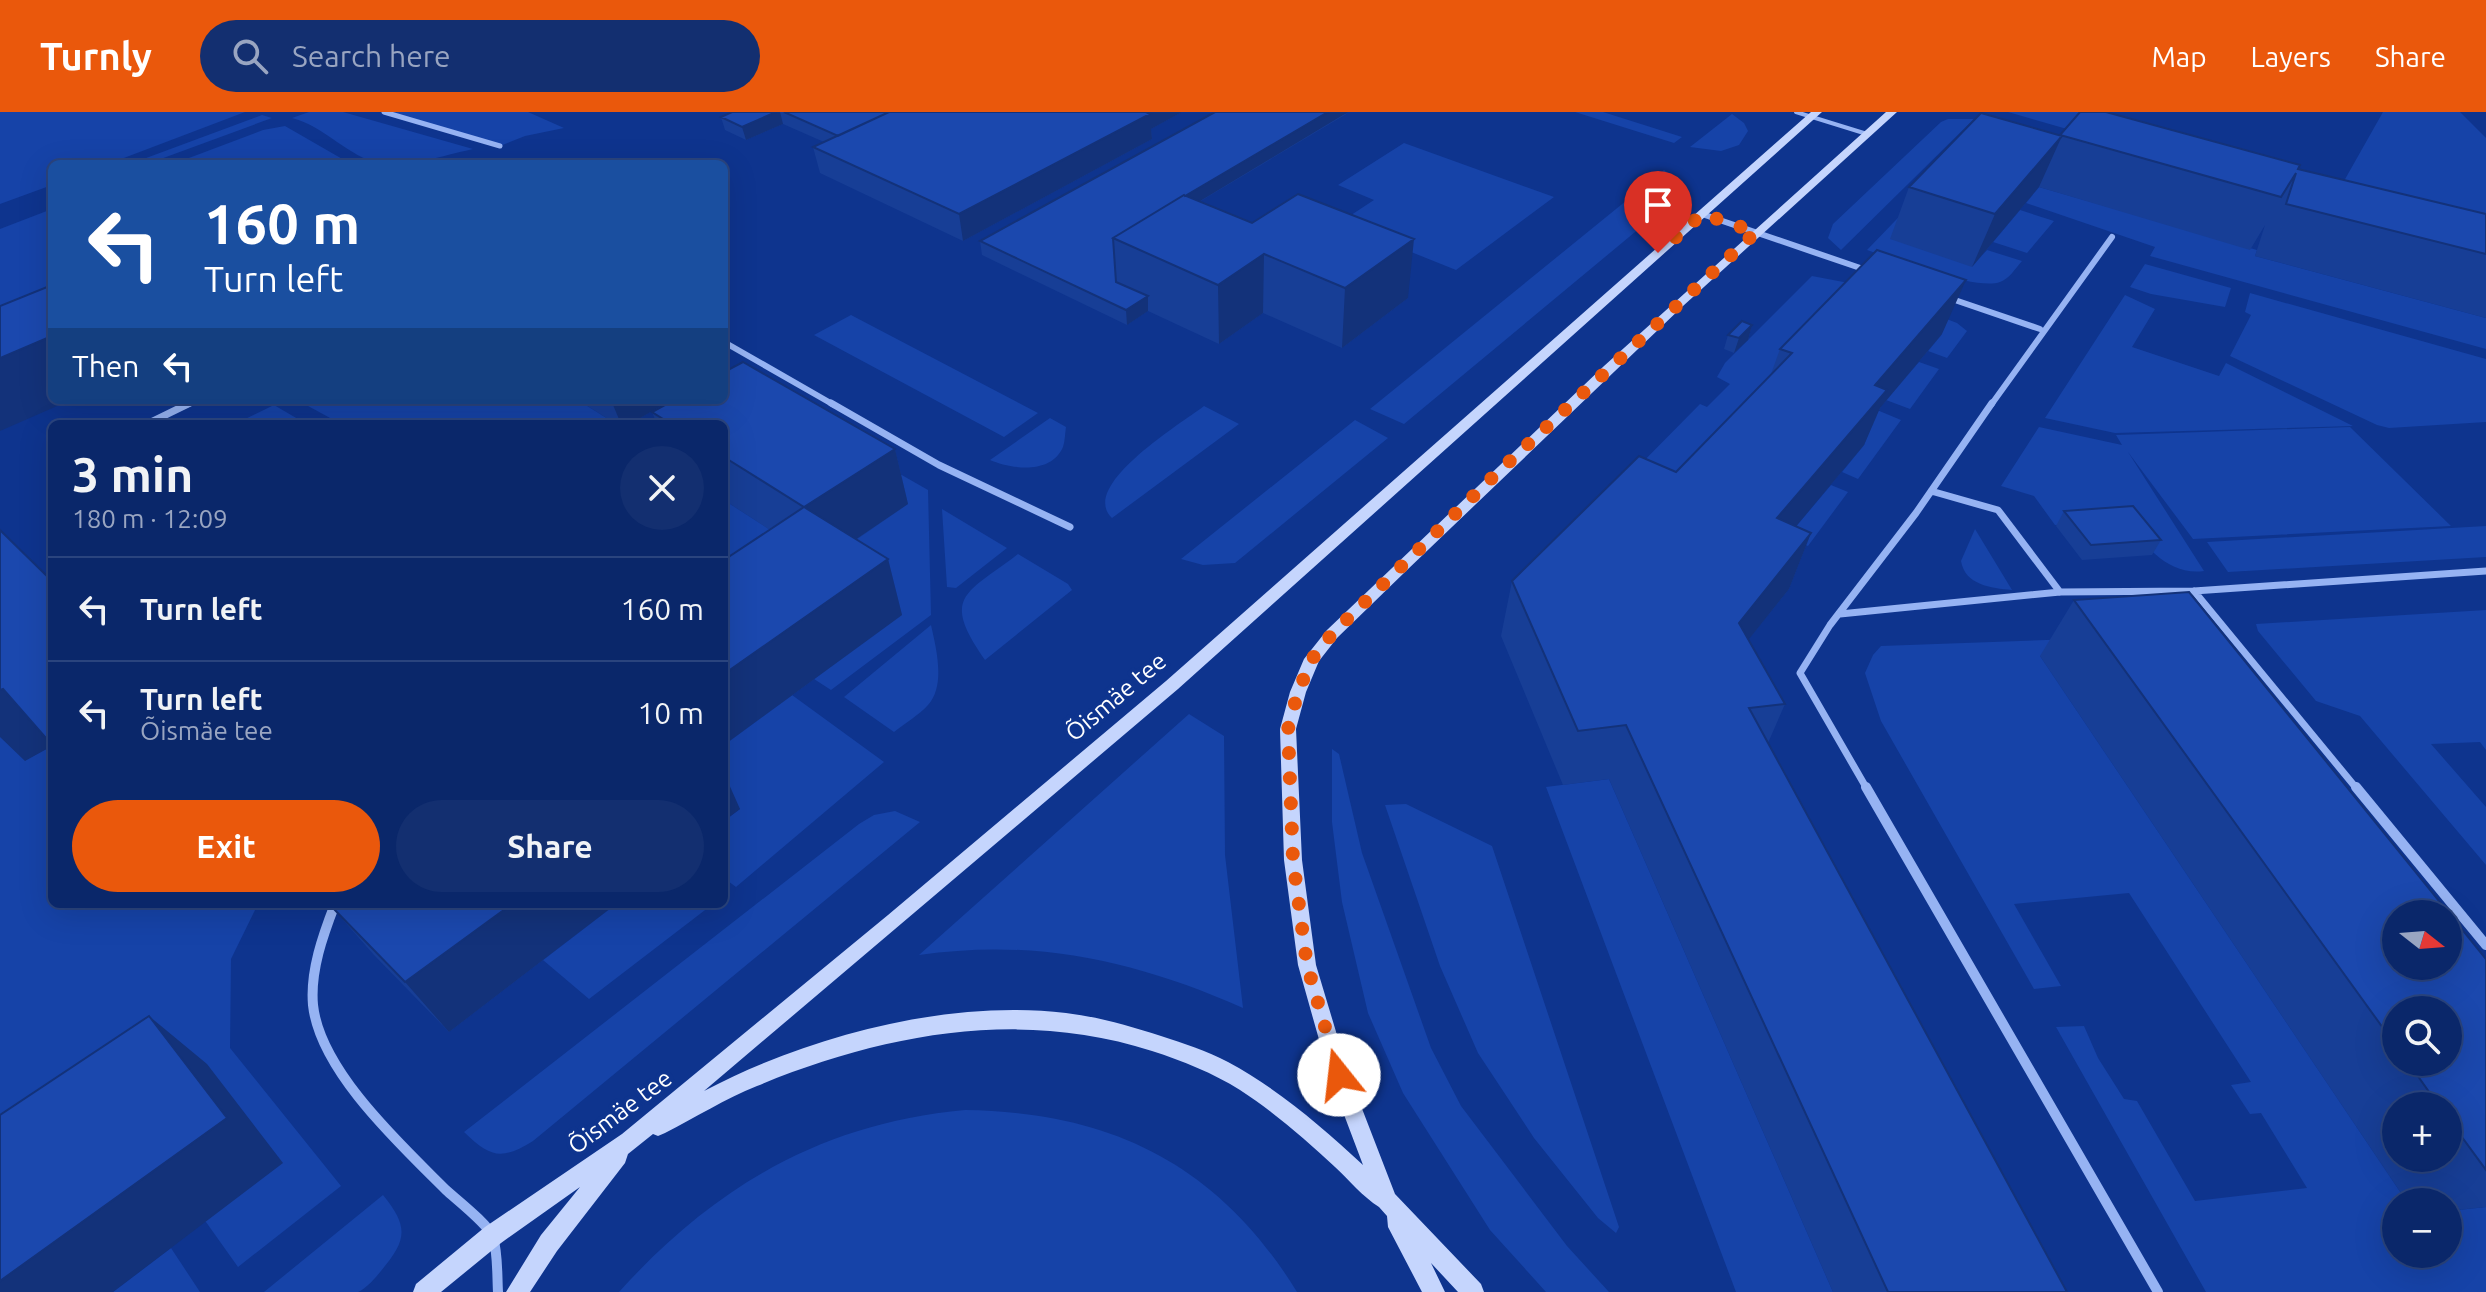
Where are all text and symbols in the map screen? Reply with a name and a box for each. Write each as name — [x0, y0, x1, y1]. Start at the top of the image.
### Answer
search box — [200, 20, 760, 92]
icon: search — [228, 34, 272, 78]
text: Turnly — [40, 35, 152, 77]
text: Search here — [292, 39, 451, 73]
text: Map — [2151, 41, 2207, 72]
text: Layers — [2251, 41, 2331, 72]
text: Share — [2375, 41, 2446, 72]
pin — [1624, 171, 1692, 253]
icon: arrive — [1636, 183, 1680, 227]
icon: left — [72, 192, 176, 296]
text: 160 m — [204, 192, 360, 255]
text: Turn left — [204, 258, 343, 299]
icon: left — [156, 344, 200, 388]
text: Then — [72, 349, 140, 383]
button: close — [620, 446, 704, 530]
text: 3 min — [72, 447, 193, 501]
text: 180 m · 12:09 — [72, 504, 228, 533]
icon: left — [72, 587, 116, 631]
text: Turn left — [140, 592, 262, 626]
text: 160 m — [620, 592, 704, 626]
street label: Õismäe tee — [1059, 646, 1171, 746]
text: Turn left — [140, 682, 262, 716]
icon: left — [72, 691, 116, 735]
text: 10 m — [637, 696, 704, 730]
text: Õismäe tee — [140, 716, 273, 745]
button: Exit — [72, 800, 380, 892]
button: Share — [396, 800, 704, 892]
north arrow — [2382, 900, 2462, 980]
map controls — [2382, 900, 2462, 1268]
button: search — [2382, 996, 2462, 1076]
position arrow — [1297, 1033, 1381, 1117]
street label: Õismäe tee — [562, 1063, 677, 1159]
button: + — [2382, 1092, 2462, 1172]
button: − — [2382, 1188, 2462, 1268]

